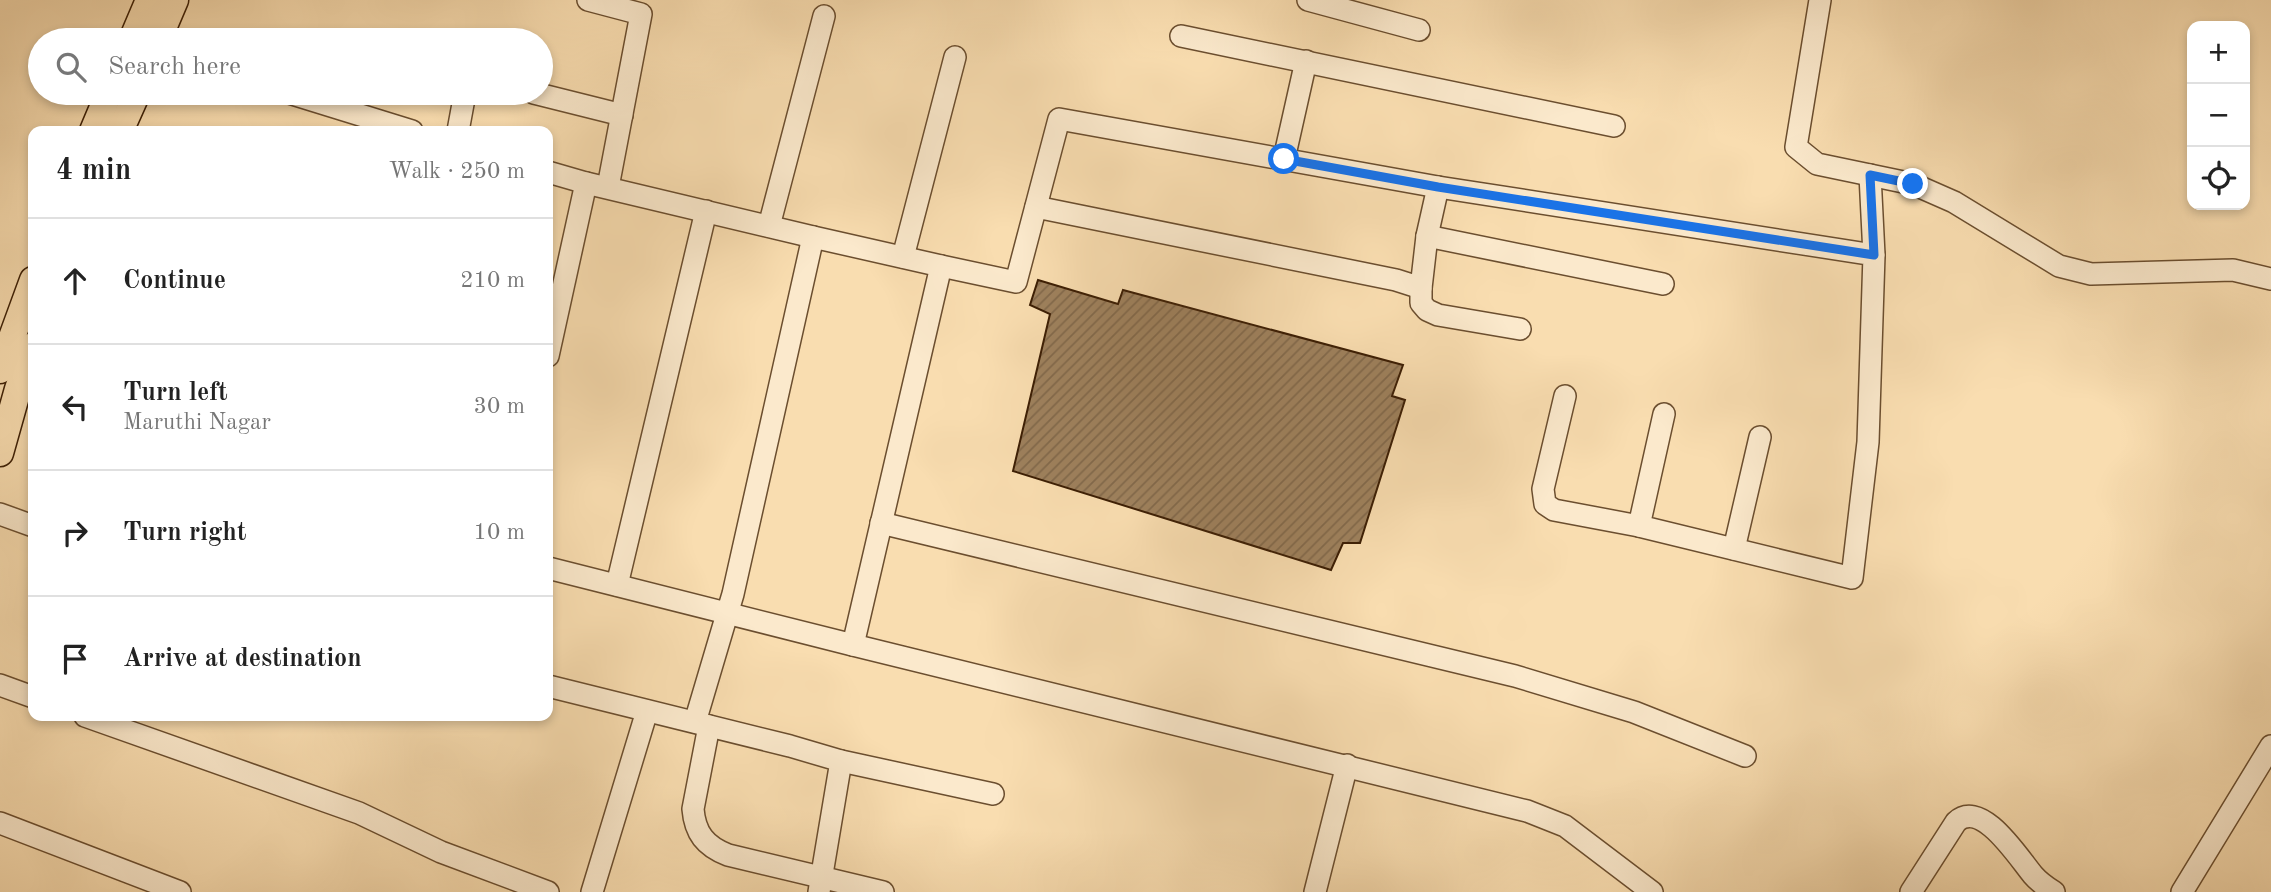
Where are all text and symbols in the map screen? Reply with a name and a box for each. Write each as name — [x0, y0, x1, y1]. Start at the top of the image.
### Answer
map controls — [2187, 21, 2250, 210]
button: + — [2187, 21, 2250, 84]
search box — [28, 28, 553, 105]
icon: search — [52, 48, 90, 86]
text: Search here — [108, 54, 241, 80]
button: − — [2187, 84, 2250, 147]
route start — [1268, 143, 1299, 174]
button: locate — [2187, 147, 2250, 210]
text: 4 min — [56, 156, 131, 186]
text: Walk · 250 m — [389, 160, 525, 183]
route end — [1897, 168, 1928, 199]
icon: ahead — [56, 262, 94, 300]
text: Continue — [123, 268, 226, 294]
text: 210 m — [460, 269, 525, 292]
text: Turn left — [123, 380, 228, 406]
icon: left — [56, 388, 94, 426]
text: 30 m — [474, 395, 525, 418]
text: Maruthi Nagar — [123, 411, 271, 434]
icon: right — [56, 514, 94, 552]
text: Turn right — [123, 520, 246, 546]
text: 10 m — [474, 521, 525, 544]
icon: arrive — [56, 640, 94, 678]
text: Arrive at destination — [123, 646, 362, 672]

